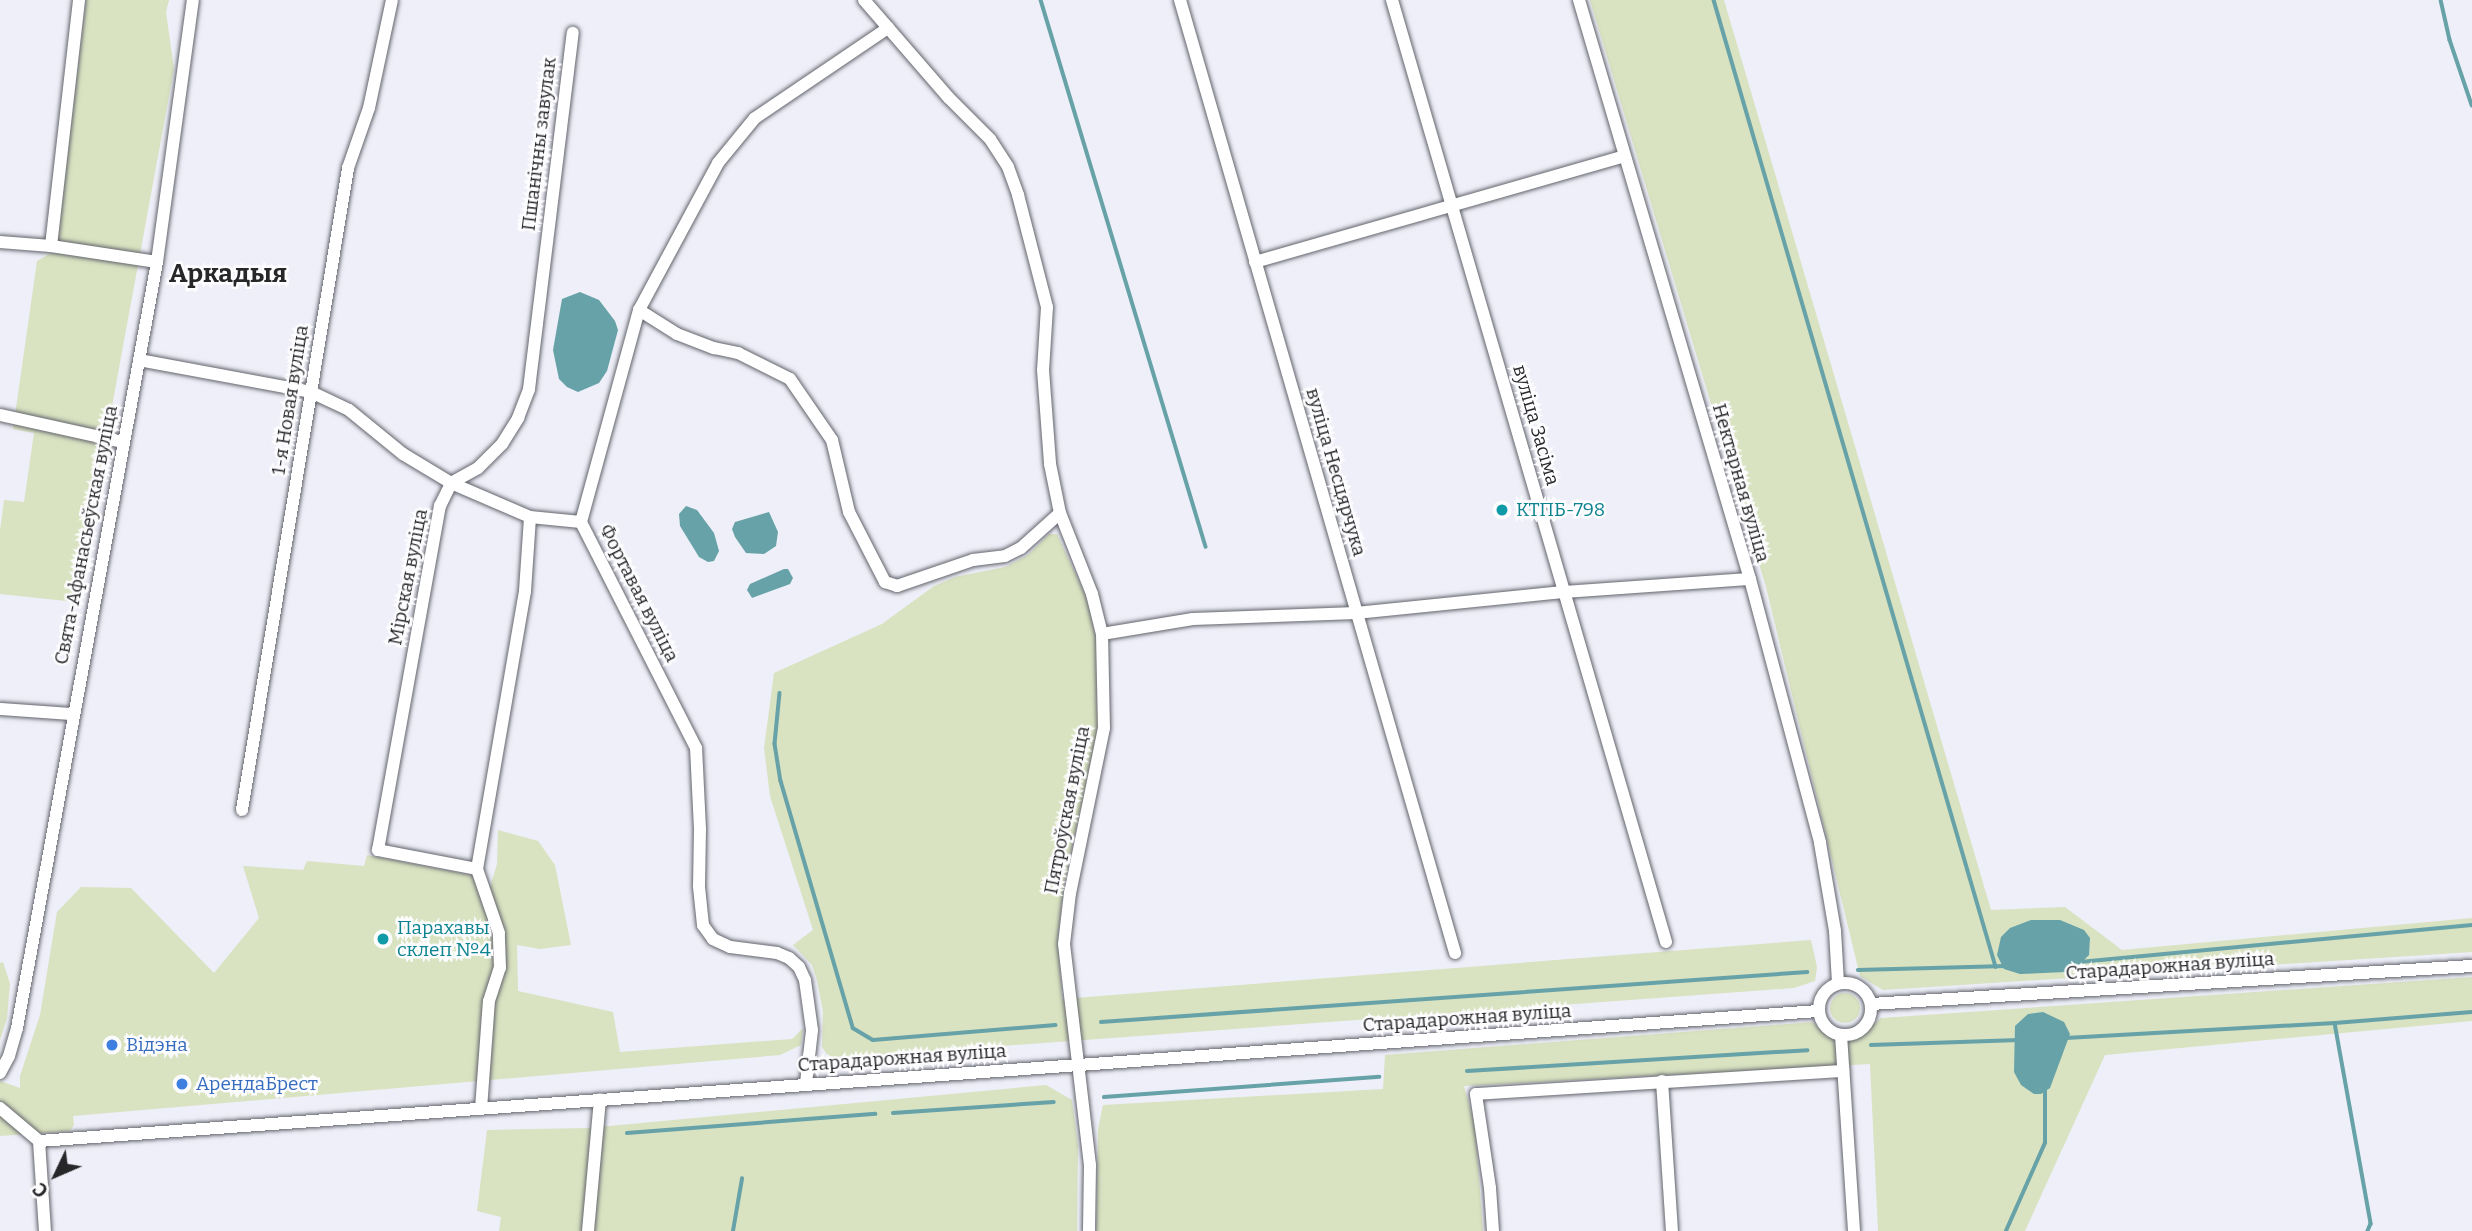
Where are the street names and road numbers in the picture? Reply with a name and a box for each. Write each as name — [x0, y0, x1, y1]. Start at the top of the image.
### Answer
street label: Пшанічны завулак — [517, 56, 561, 232]
street label: 1-я Новая вуліца — [267, 323, 313, 477]
street label: вуліца Засіма — [1508, 362, 1564, 488]
street label: вуліца Несцярчука — [1301, 385, 1371, 559]
street label: Нектарная вуліца — [1707, 401, 1775, 565]
street label: Свята-Афанасьеўская вуліца — [50, 404, 122, 666]
street label: Мірская вуліца — [384, 507, 432, 647]
street label: Фортавая вуліца — [594, 520, 684, 666]
street label: Пятроўская вуліца — [1040, 724, 1094, 896]
street label: Старадарожная вуліца — [2065, 947, 2275, 985]
street label: Старадарожная вуліца — [1362, 999, 1572, 1037]
street label: Старадарожная вуліца — [797, 1039, 1007, 1077]

